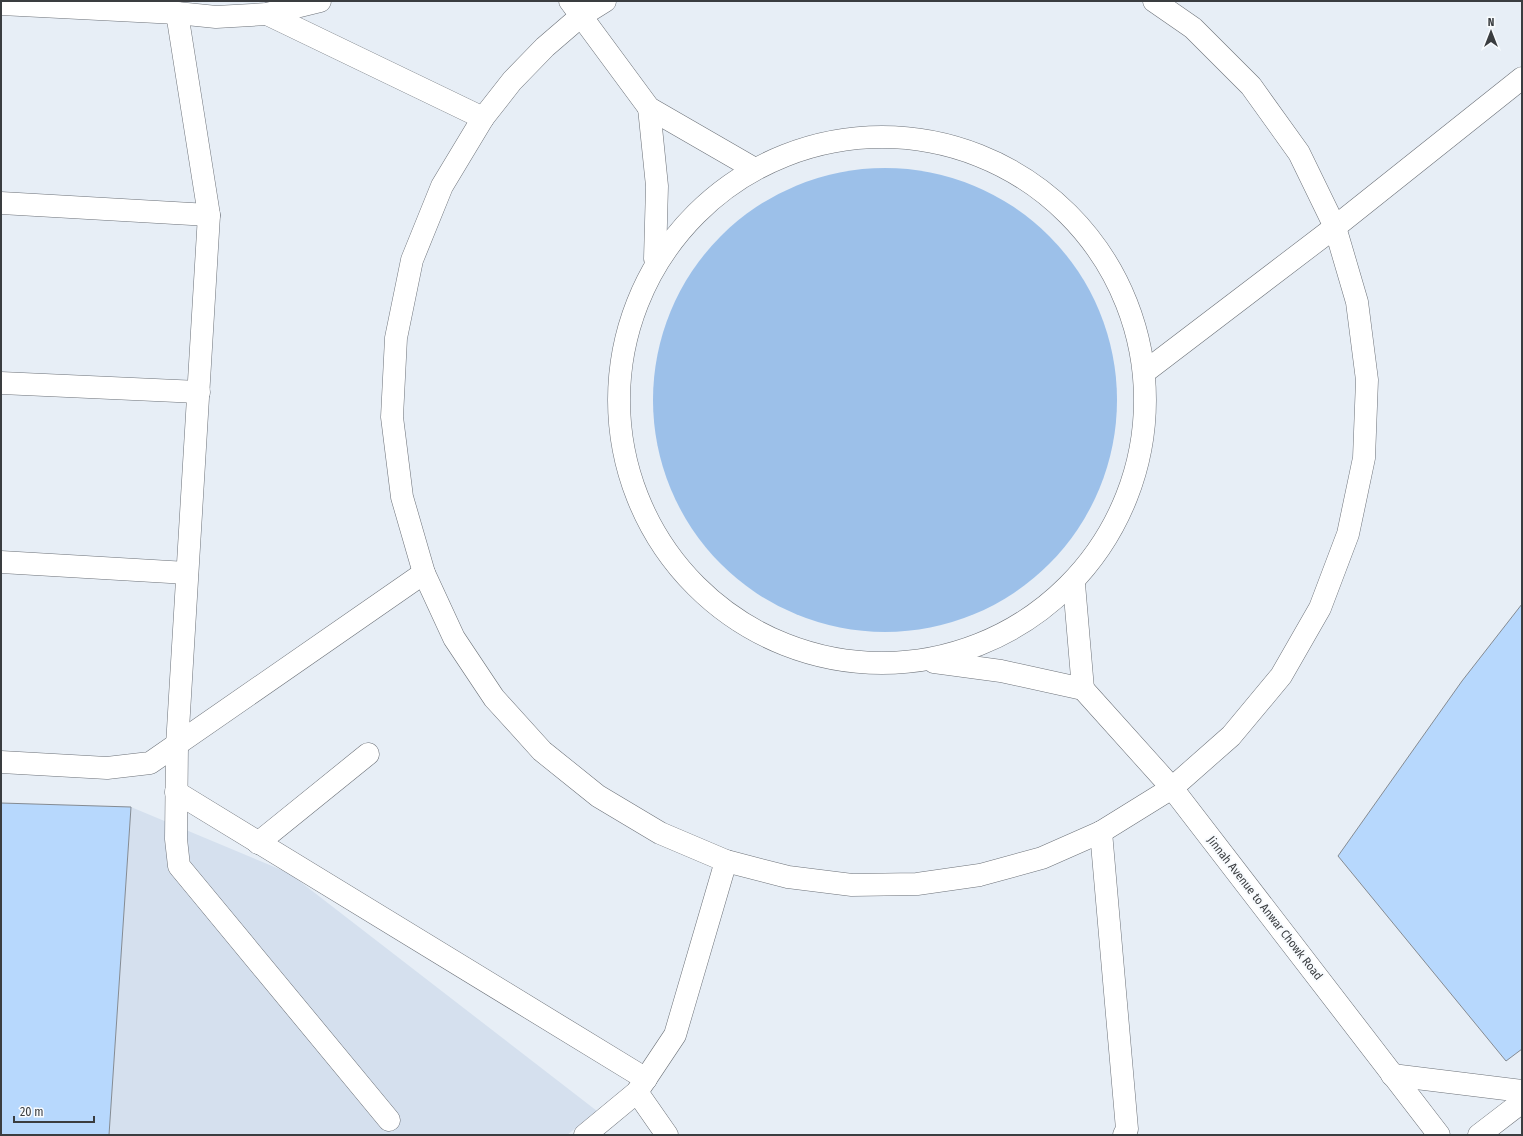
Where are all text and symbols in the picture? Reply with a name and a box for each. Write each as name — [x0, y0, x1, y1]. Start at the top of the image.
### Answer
north arrow — [1471, 12, 1511, 52]
text: N — [1488, 16, 1494, 29]
street label: Jinnah Avenue to Anwar Chowk Road — [1204, 833, 1326, 983]
scale bar — [14, 1098, 94, 1124]
text: 20 m — [20, 1105, 44, 1119]

